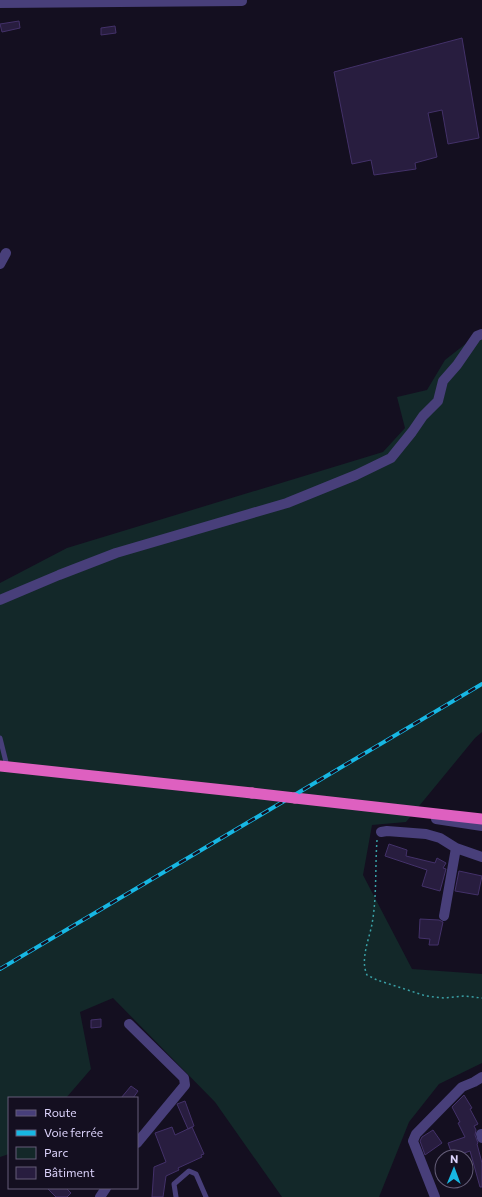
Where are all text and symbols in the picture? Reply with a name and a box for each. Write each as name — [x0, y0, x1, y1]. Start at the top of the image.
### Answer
legend — [8, 1097, 138, 1189]
text: Route — [44, 1105, 77, 1119]
text: Voie ferrée — [44, 1125, 103, 1139]
text: Parc — [44, 1145, 68, 1159]
north arrow — [434, 1149, 474, 1189]
text: N — [450, 1152, 458, 1165]
text: Bâtiment — [44, 1165, 95, 1179]

